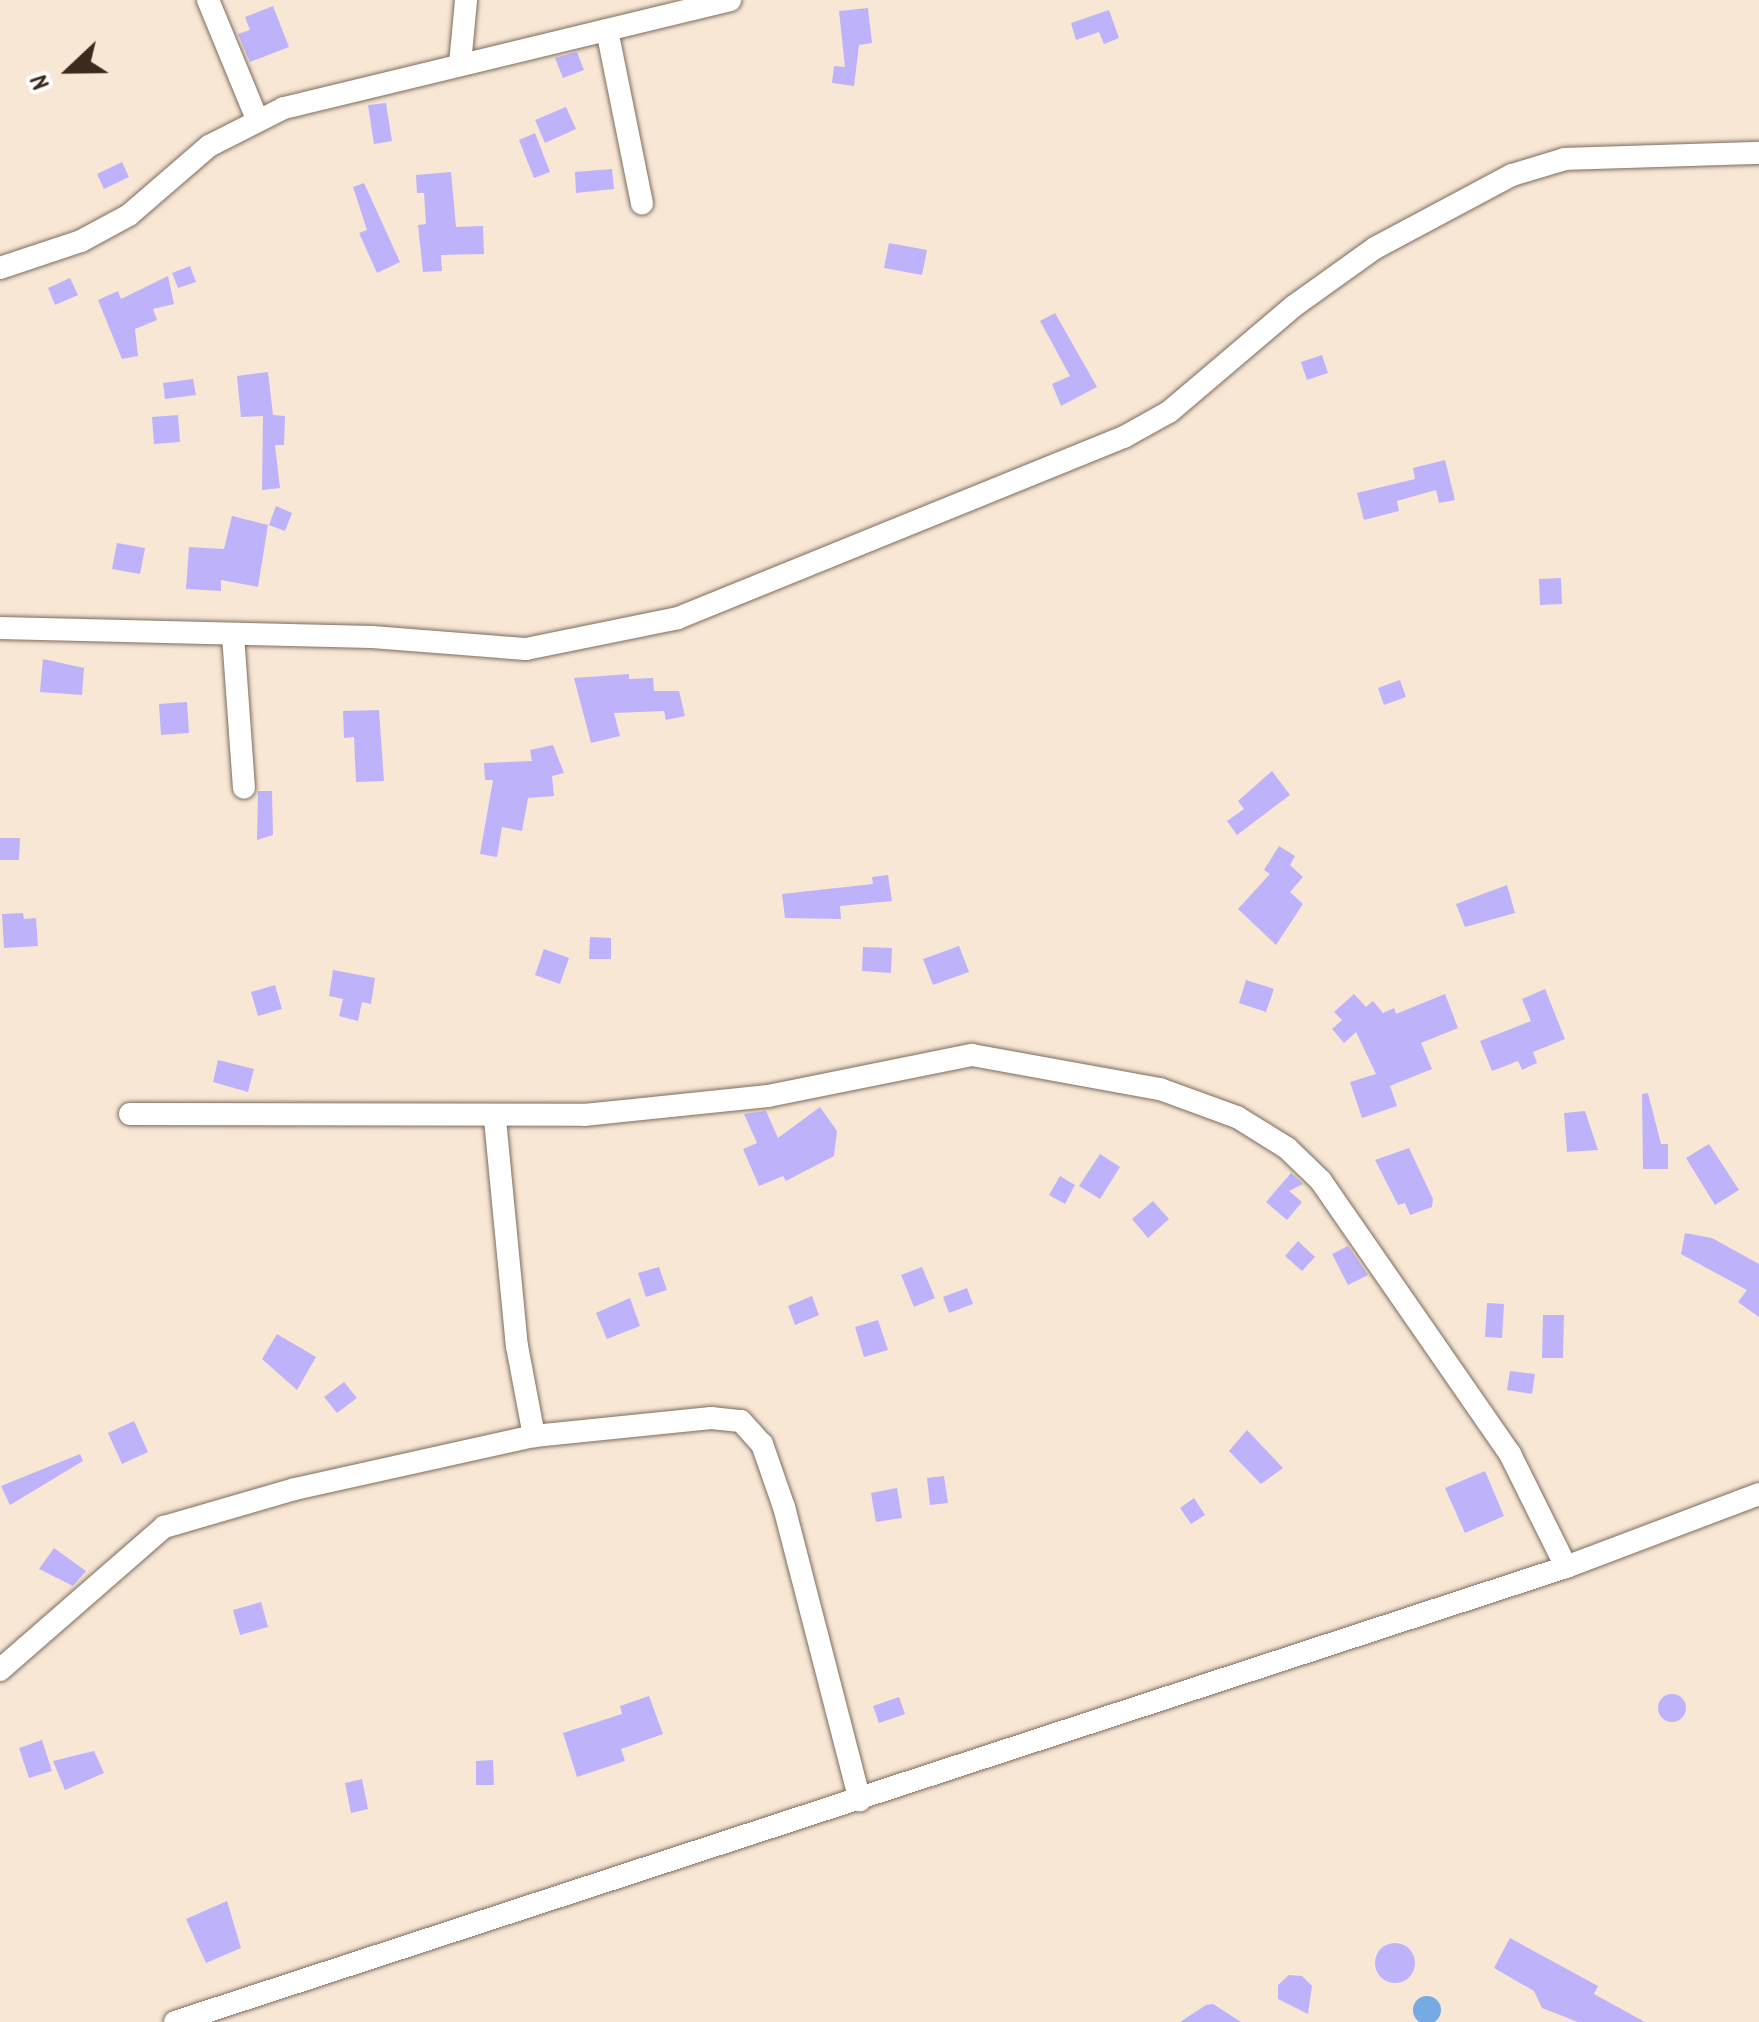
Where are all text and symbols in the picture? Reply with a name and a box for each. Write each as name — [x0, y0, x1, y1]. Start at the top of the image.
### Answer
north arrow — [20, 20, 120, 120]
text: N — [21, 67, 63, 95]

